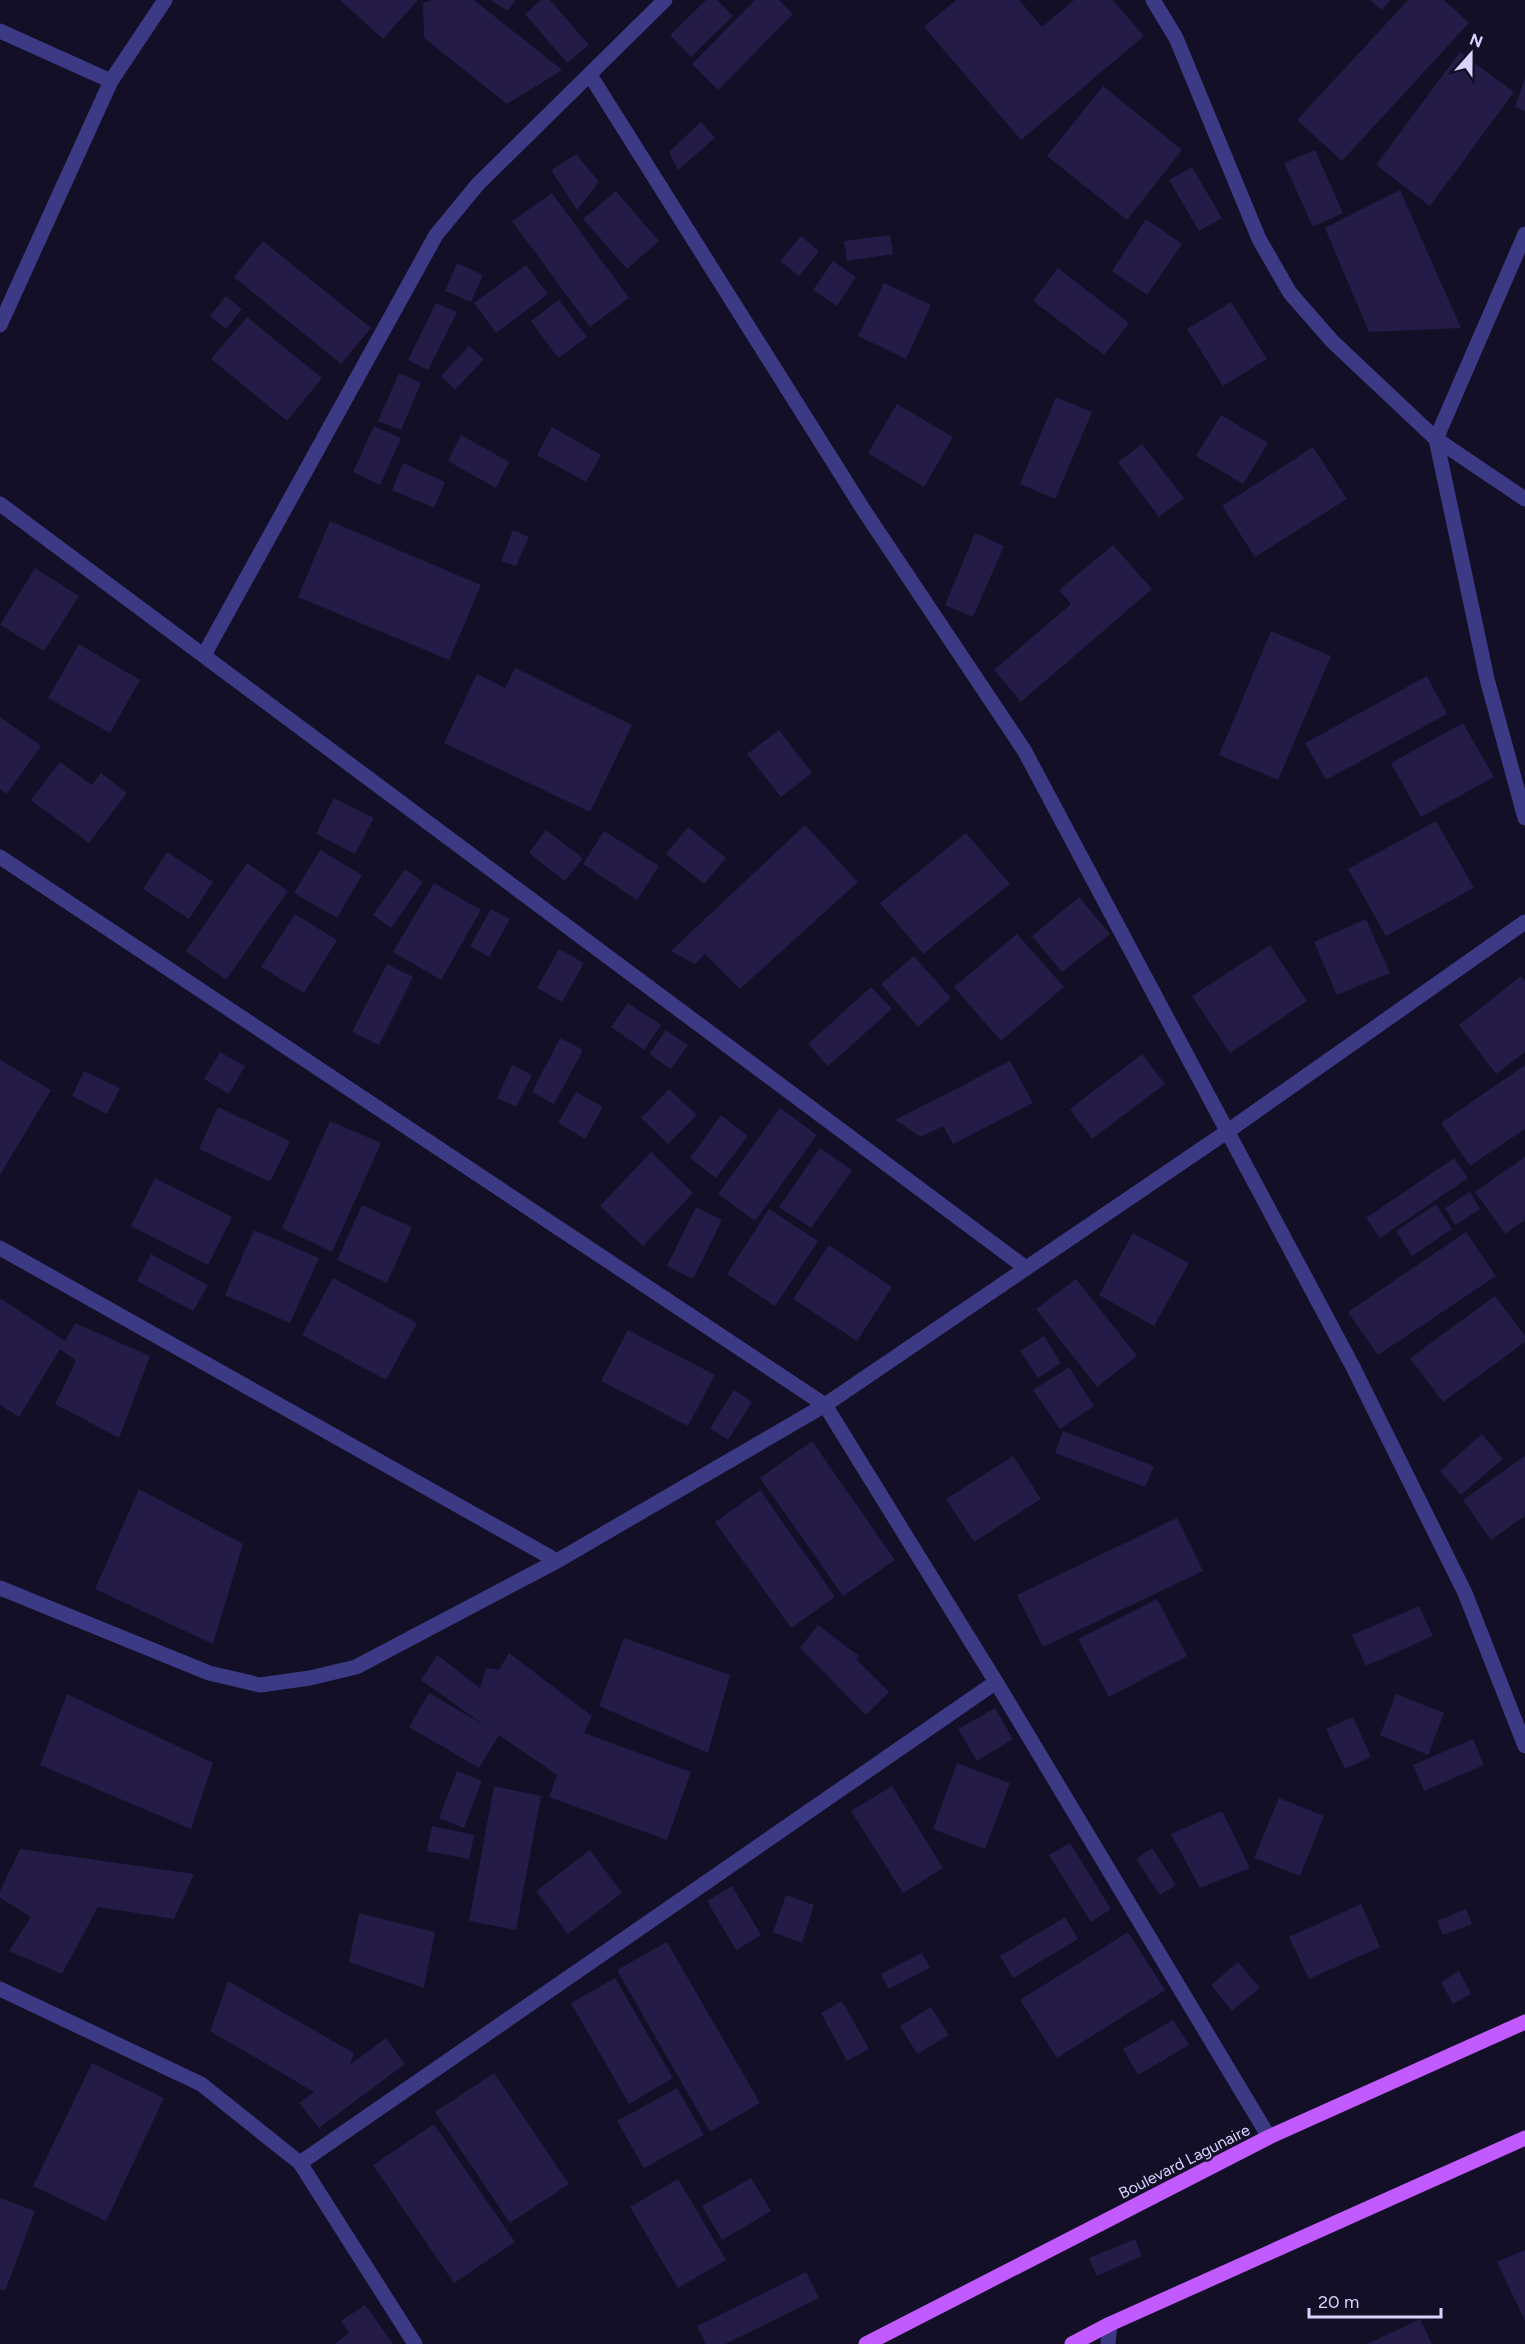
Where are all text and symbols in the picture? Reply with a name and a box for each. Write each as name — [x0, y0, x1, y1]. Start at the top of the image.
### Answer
north arrow — [1441, 24, 1501, 84]
text: N — [1467, 29, 1485, 52]
street label: Boulevard Lagunaire — [1115, 2120, 1253, 2203]
scale bar — [1309, 2281, 1441, 2319]
text: 20 m — [1318, 2291, 1359, 2313]

